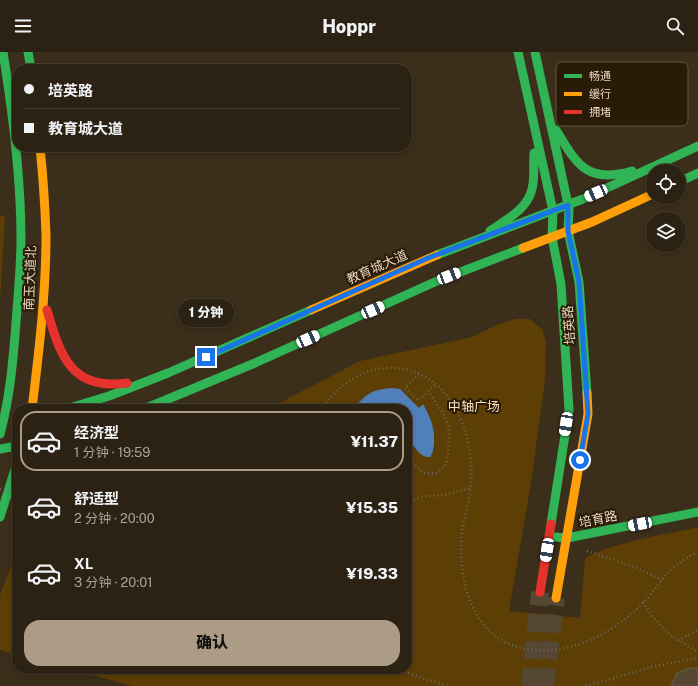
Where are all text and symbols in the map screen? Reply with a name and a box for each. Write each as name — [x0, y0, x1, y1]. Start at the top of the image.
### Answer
icon: menu — [12, 15, 34, 37]
icon: search — [664, 15, 686, 37]
text: Hoppr — [322, 16, 376, 37]
legend — [556, 62, 688, 126]
text: 畅通 — [589, 70, 611, 82]
text: 培英路 — [48, 82, 93, 99]
text: 缓行 — [589, 88, 611, 100]
text: 拥堵 — [589, 106, 611, 118]
text: 教育城大道 — [48, 120, 123, 137]
map controls — [646, 164, 686, 252]
button: locate — [646, 164, 686, 204]
car — [583, 183, 609, 203]
button: layers — [646, 212, 686, 252]
street label: 南玉大道北 — [21, 245, 39, 311]
street label: 教育城大道 — [344, 247, 410, 287]
car — [436, 266, 462, 286]
callout: 1 分钟 — [178, 299, 234, 327]
car — [360, 300, 386, 320]
text: 1 分钟 — [189, 305, 223, 320]
street label: 培英路 — [560, 305, 578, 345]
car — [295, 329, 321, 349]
route end — [197, 348, 215, 366]
park label: 中轴广场 — [448, 399, 500, 414]
car — [558, 411, 574, 437]
icon: car — [26, 423, 62, 459]
text: 经济型 — [74, 424, 119, 441]
text: ¥11.37 — [351, 433, 398, 450]
text: 1 分钟 · 19:59 — [74, 445, 150, 460]
route start — [571, 451, 589, 469]
icon: car — [26, 489, 62, 525]
text: 舒适型 — [74, 490, 119, 507]
text: ¥15.35 — [346, 499, 398, 516]
street label: 培育路 — [577, 508, 619, 530]
text: 2 分钟 · 20:00 — [74, 511, 155, 526]
car — [627, 516, 653, 532]
car — [539, 537, 555, 563]
icon: car — [26, 555, 62, 591]
text: XL — [74, 555, 93, 572]
text: ¥19.33 — [346, 565, 398, 582]
text: 3 分钟 · 20:01 — [74, 575, 152, 590]
button: 确认 — [24, 620, 400, 666]

